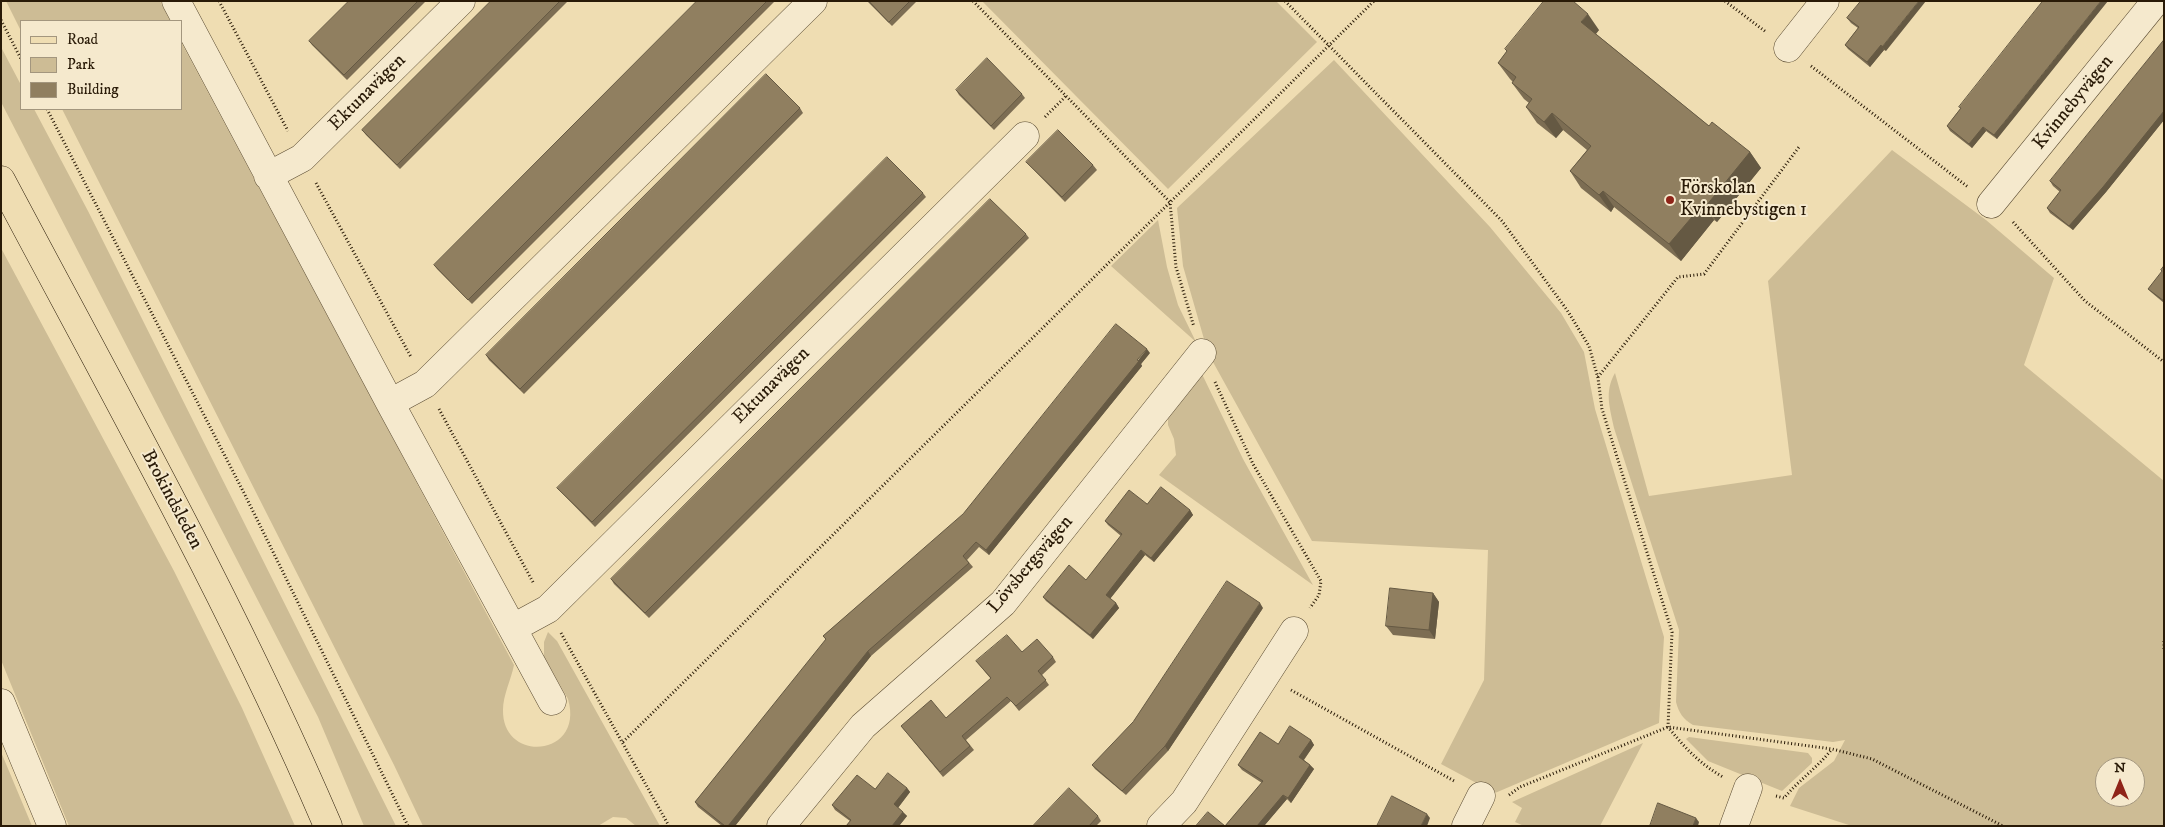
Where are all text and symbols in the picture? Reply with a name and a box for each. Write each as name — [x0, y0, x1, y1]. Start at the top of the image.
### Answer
legend — [20, 20, 182, 110]
text: Road — [67, 30, 98, 49]
street label: Ektunavägen — [325, 50, 411, 136]
street label: Kvinnebyvägen — [2029, 51, 2119, 155]
text: Park — [67, 55, 95, 74]
text: Building — [67, 80, 119, 99]
place label: Förskolan Kvinnebystigen 1 — [1680, 178, 1807, 222]
marker: Förskolan Kvinnebystigen 1 — [1664, 194, 1676, 206]
street label: Ektunavägen — [729, 343, 815, 429]
street label: Brokindsleden — [135, 447, 207, 553]
street label: Lövsbergsvägen — [984, 511, 1078, 619]
north arrow — [2095, 757, 2145, 807]
text: N — [2114, 759, 2126, 777]

